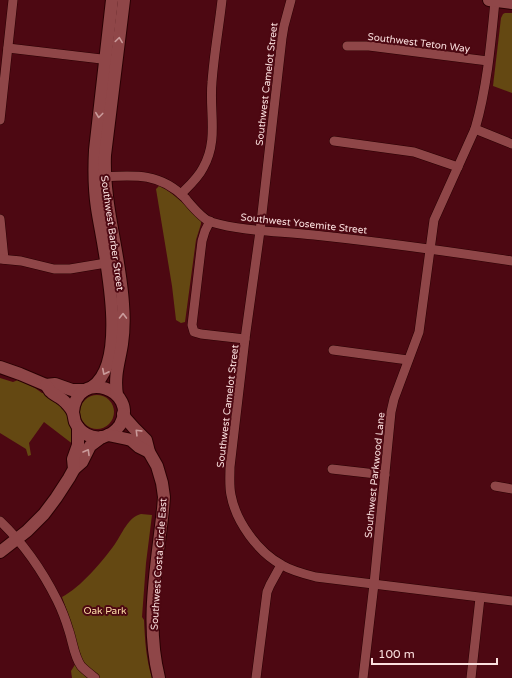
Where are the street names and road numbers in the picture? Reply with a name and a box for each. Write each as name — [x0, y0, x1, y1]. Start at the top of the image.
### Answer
street label: Southwest Camelot Street — [253, 22, 281, 146]
street label: Southwest Teton Way — [367, 31, 471, 55]
street label: Southwest Barber Street — [98, 175, 126, 292]
street label: Southwest Yosemite Street — [240, 211, 368, 237]
street label: Southwest Camelot Street — [214, 344, 242, 468]
street label: Southwest Parkwood Lane — [362, 411, 388, 539]
street label: Southwest Costa Circle East — [148, 498, 170, 630]

